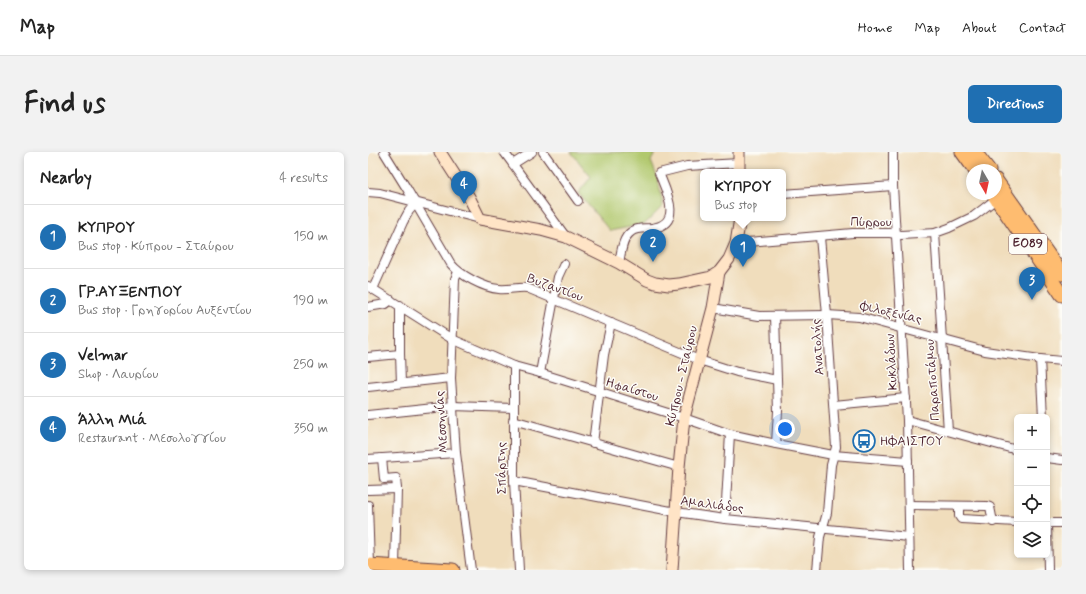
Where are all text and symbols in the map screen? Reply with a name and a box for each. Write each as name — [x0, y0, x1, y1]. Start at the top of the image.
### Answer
text: Map — [20, 15, 55, 40]
text: Home — [858, 19, 892, 37]
text: Map — [914, 19, 940, 37]
text: About — [962, 19, 997, 37]
text: Contact — [1019, 19, 1066, 37]
button: Directions — [968, 85, 1062, 123]
text: Find us — [24, 86, 105, 123]
north arrow — [966, 164, 1002, 200]
text: Nearby — [40, 167, 92, 189]
popup — [700, 169, 786, 221]
text: 4 results — [279, 170, 328, 187]
pin: 4 — [451, 171, 477, 204]
text: ΚΥΠΡΟΥ — [715, 177, 771, 197]
text: Bus stop — [715, 197, 758, 214]
street label: Πύρρου — [850, 214, 892, 231]
text: ΚΥΠΡΟΥ — [78, 218, 135, 238]
text: 1 — [50, 228, 56, 245]
text: 150 m — [294, 228, 328, 245]
pin: 2 — [640, 229, 666, 262]
pin: 1 — [730, 234, 756, 267]
road number: ΕΟ89 — [1009, 234, 1047, 254]
text: Bus stop · Κύπρου - Σταύρου — [78, 238, 234, 255]
pin: 3 — [1019, 267, 1045, 300]
street label: Βυζαντίου — [525, 270, 585, 306]
text: ΓΡ.ΑΥΞΕΝΤΙΟΥ — [78, 282, 182, 302]
text: 2 — [50, 292, 56, 309]
text: 190 m — [293, 292, 328, 309]
street label: Φιλοξενίας — [857, 297, 924, 328]
text: Bus stop · Γρηγορίου Αυξεντίου — [78, 302, 251, 319]
street label: Ανατολής — [808, 318, 828, 376]
street label: Κύπρου - Σταύρου — [662, 324, 702, 428]
street label: Κυκλάδων — [882, 333, 902, 391]
street label: Παραποτάμου — [922, 339, 944, 421]
text: Velmar — [78, 346, 128, 366]
text: 3 — [50, 356, 56, 373]
text: 250 m — [293, 356, 328, 373]
text: Shop · Λαυρίου — [78, 366, 158, 383]
street label: Ηφαίστου — [604, 374, 661, 406]
street label: Μεσσηνίας — [431, 390, 453, 454]
text: Άλλη Μιά — [78, 410, 147, 430]
map controls — [1014, 414, 1050, 558]
button: + — [1014, 414, 1050, 450]
your location — [775, 419, 795, 439]
text: 4 — [49, 420, 57, 437]
text: 350 m — [294, 420, 328, 437]
bus stop icon: ΗΦΑΙΣΤΟΥ — [851, 428, 877, 454]
text: Restaurant · Μεσολογγίου — [78, 430, 226, 447]
place label: ΗΦΑΙΣΤΟΥ — [880, 433, 943, 450]
street label: Σπάρτης — [493, 441, 511, 494]
button: − — [1014, 450, 1050, 486]
button: locate — [1014, 486, 1050, 522]
street label: Αμαλιάδος — [679, 493, 745, 517]
button: layers — [1014, 522, 1050, 558]

